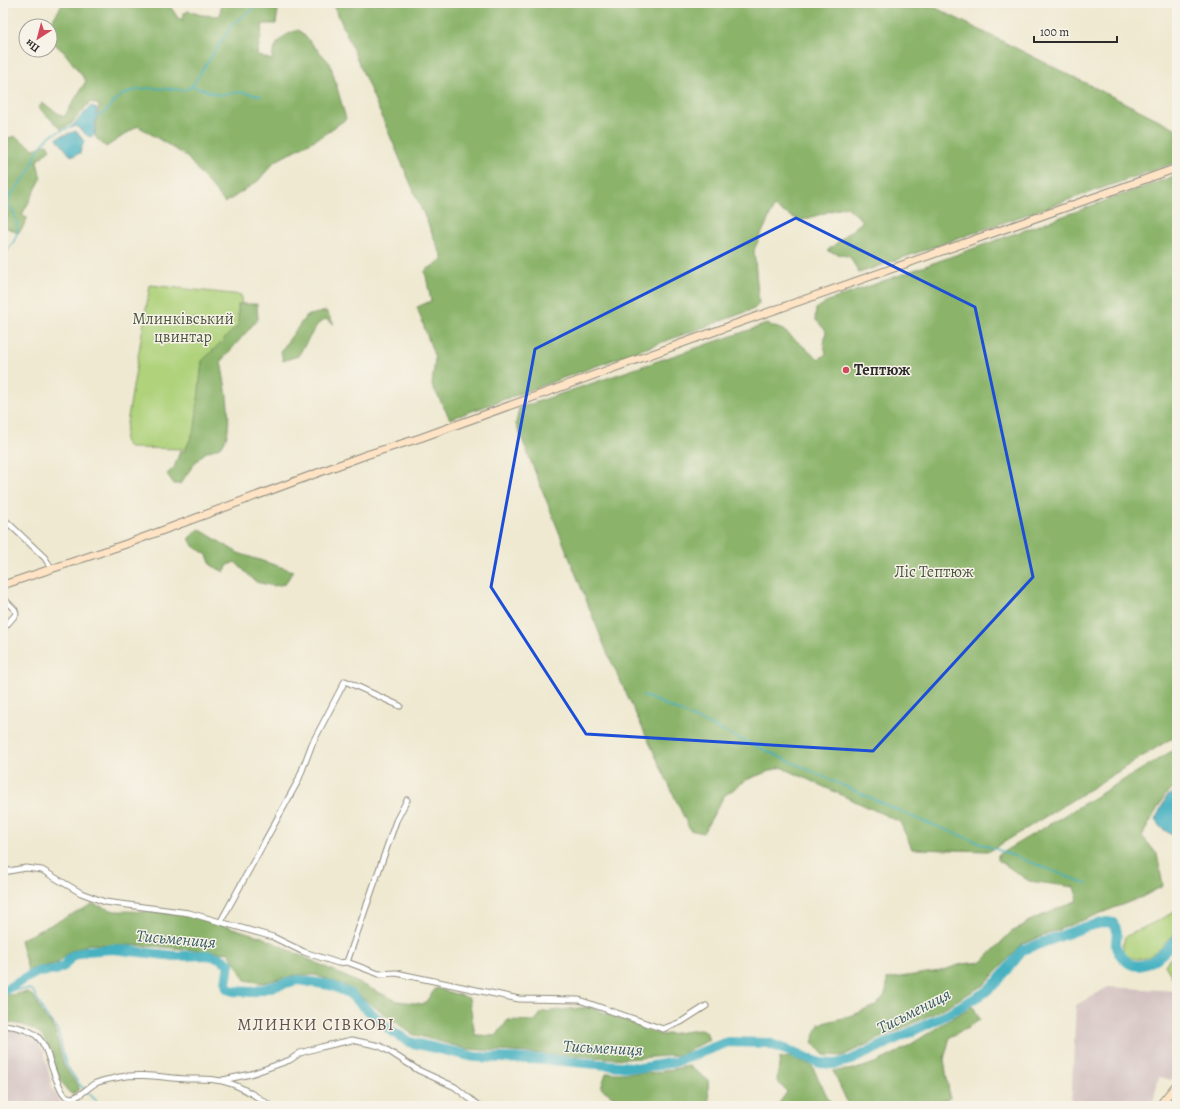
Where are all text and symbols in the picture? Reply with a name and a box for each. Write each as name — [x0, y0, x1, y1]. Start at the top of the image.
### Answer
north arrow — [18, 18, 58, 58]
scale bar — [1034, 18, 1117, 44]
text: 100 m — [1040, 24, 1069, 40]
text: Пн — [22, 35, 43, 56]
park label: Млинківський цвинтар — [132, 308, 234, 348]
place label: Тептюж — [854, 359, 911, 381]
marker: Тептюж — [841, 365, 851, 375]
park label: Ліс Тептюж — [894, 561, 974, 583]
water label: Тисьмениця — [135, 924, 217, 954]
water label: Тисьмениця — [873, 982, 955, 1039]
district label: МЛИНКИ СІВКОВІ — [237, 1013, 395, 1036]
water label: Тисьмениця — [562, 1034, 644, 1062]

